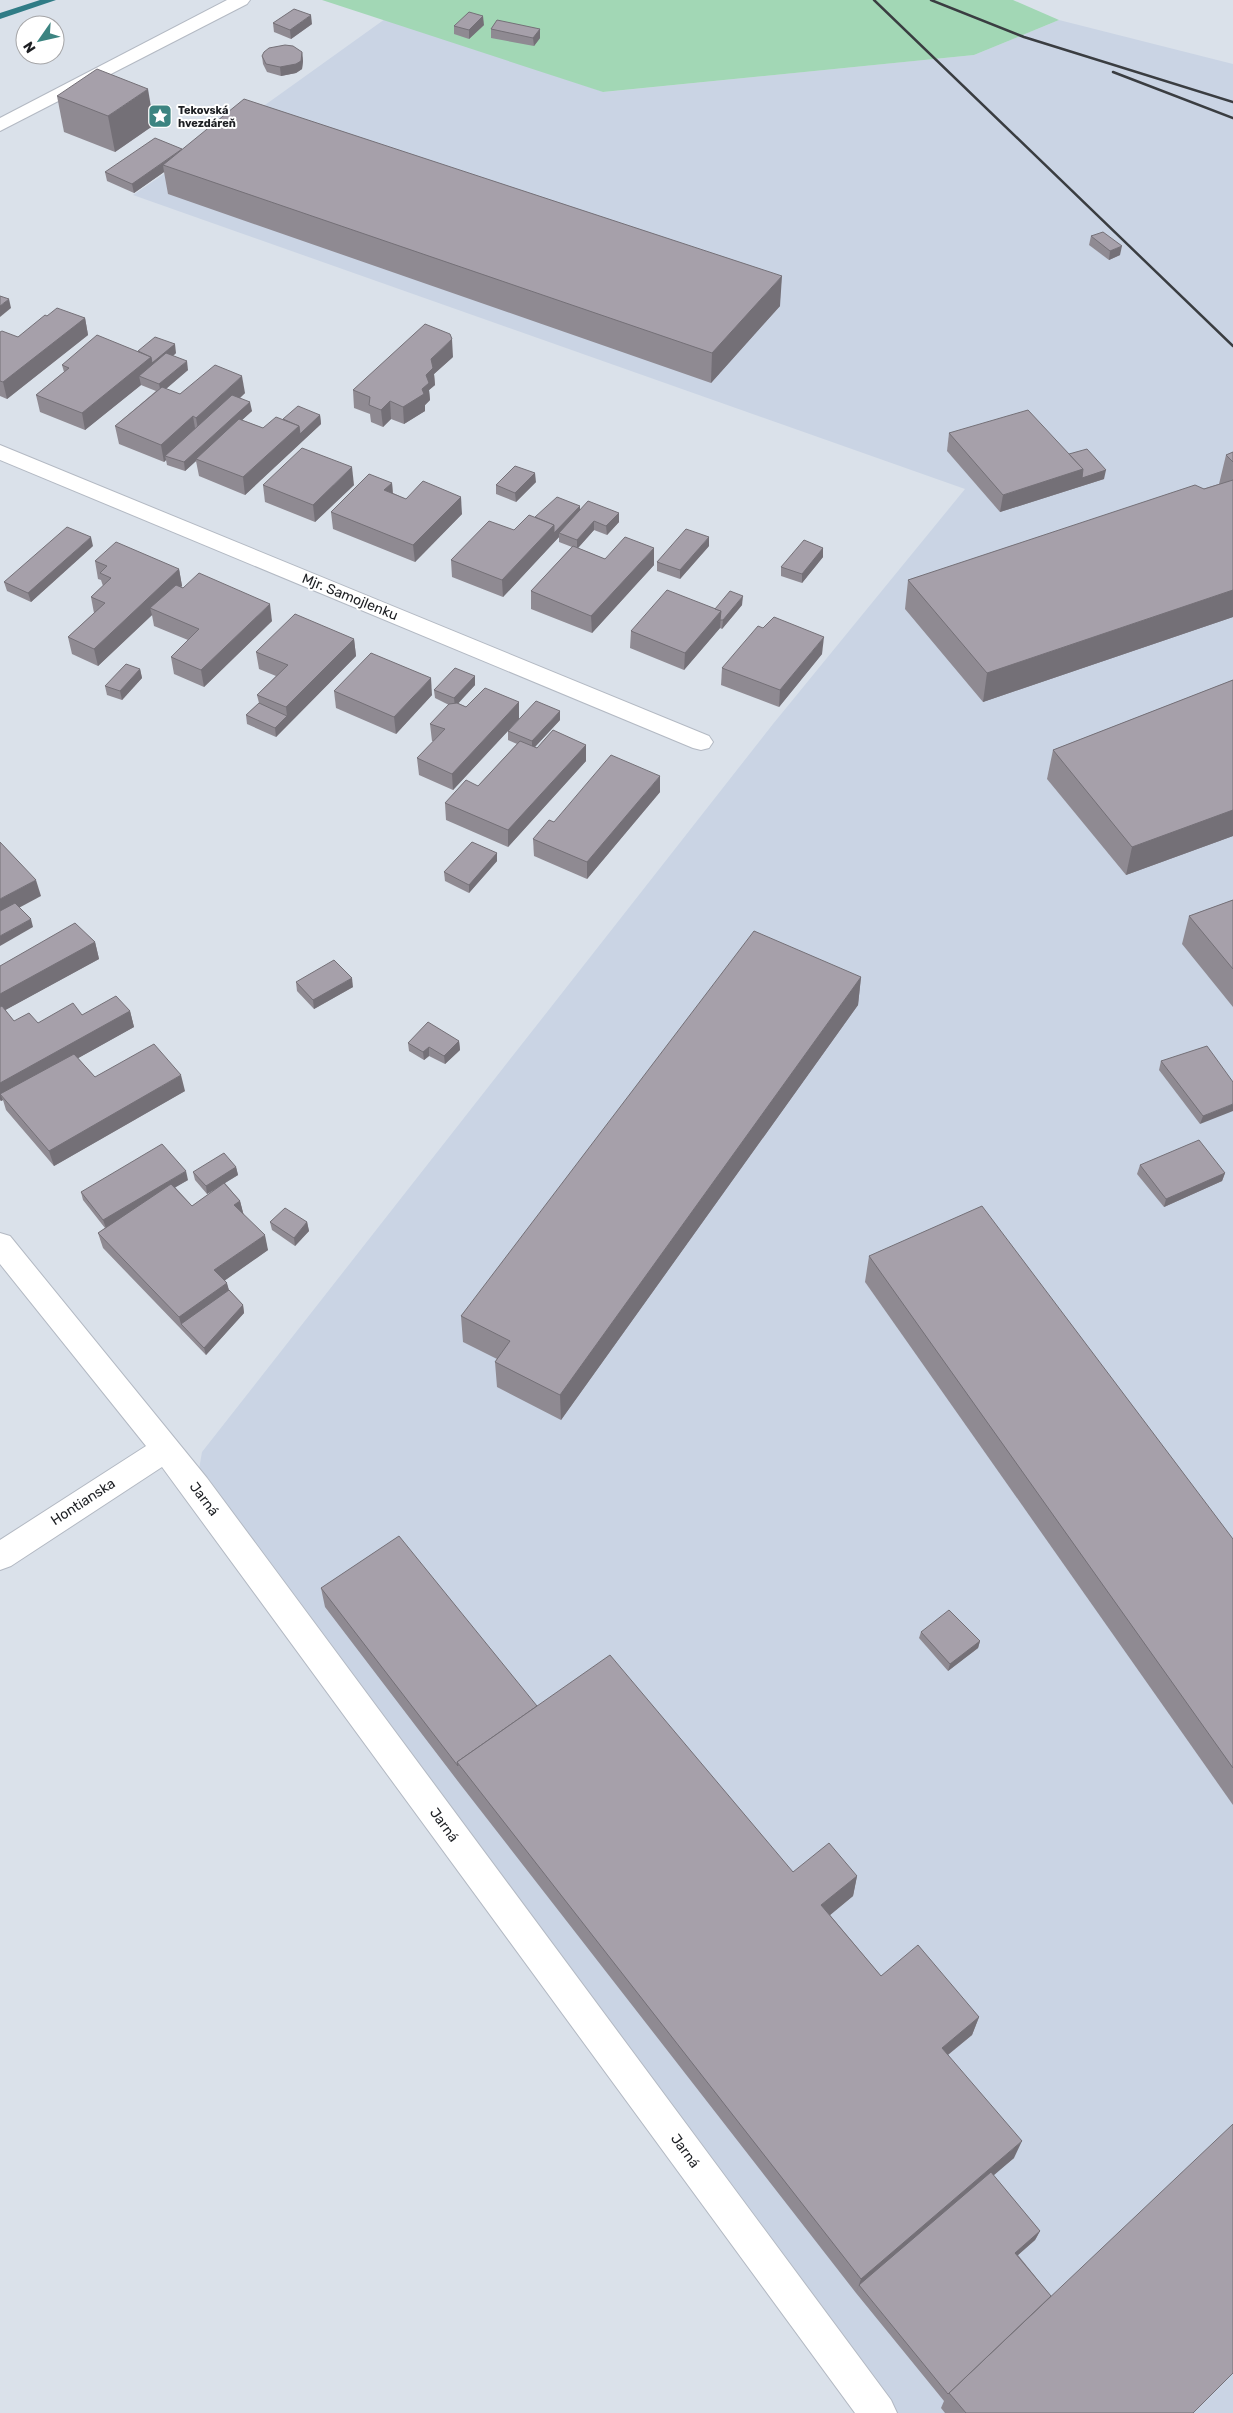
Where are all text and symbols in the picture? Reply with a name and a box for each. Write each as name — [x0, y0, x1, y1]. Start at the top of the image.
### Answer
north arrow — [15, 15, 65, 65]
text: N — [20, 38, 40, 56]
place icon: Tekovská hvezdáreň — [147, 103, 173, 129]
place label: Tekovská hvezdáreň — [178, 104, 236, 130]
street label: Mjr. Samojlenku — [299, 570, 401, 624]
street label: Hontianska — [48, 1475, 118, 1529]
street label: Jarná — [186, 1479, 222, 1519]
street label: Jarná — [426, 1805, 462, 1845]
street label: Jarná — [667, 2131, 703, 2171]

